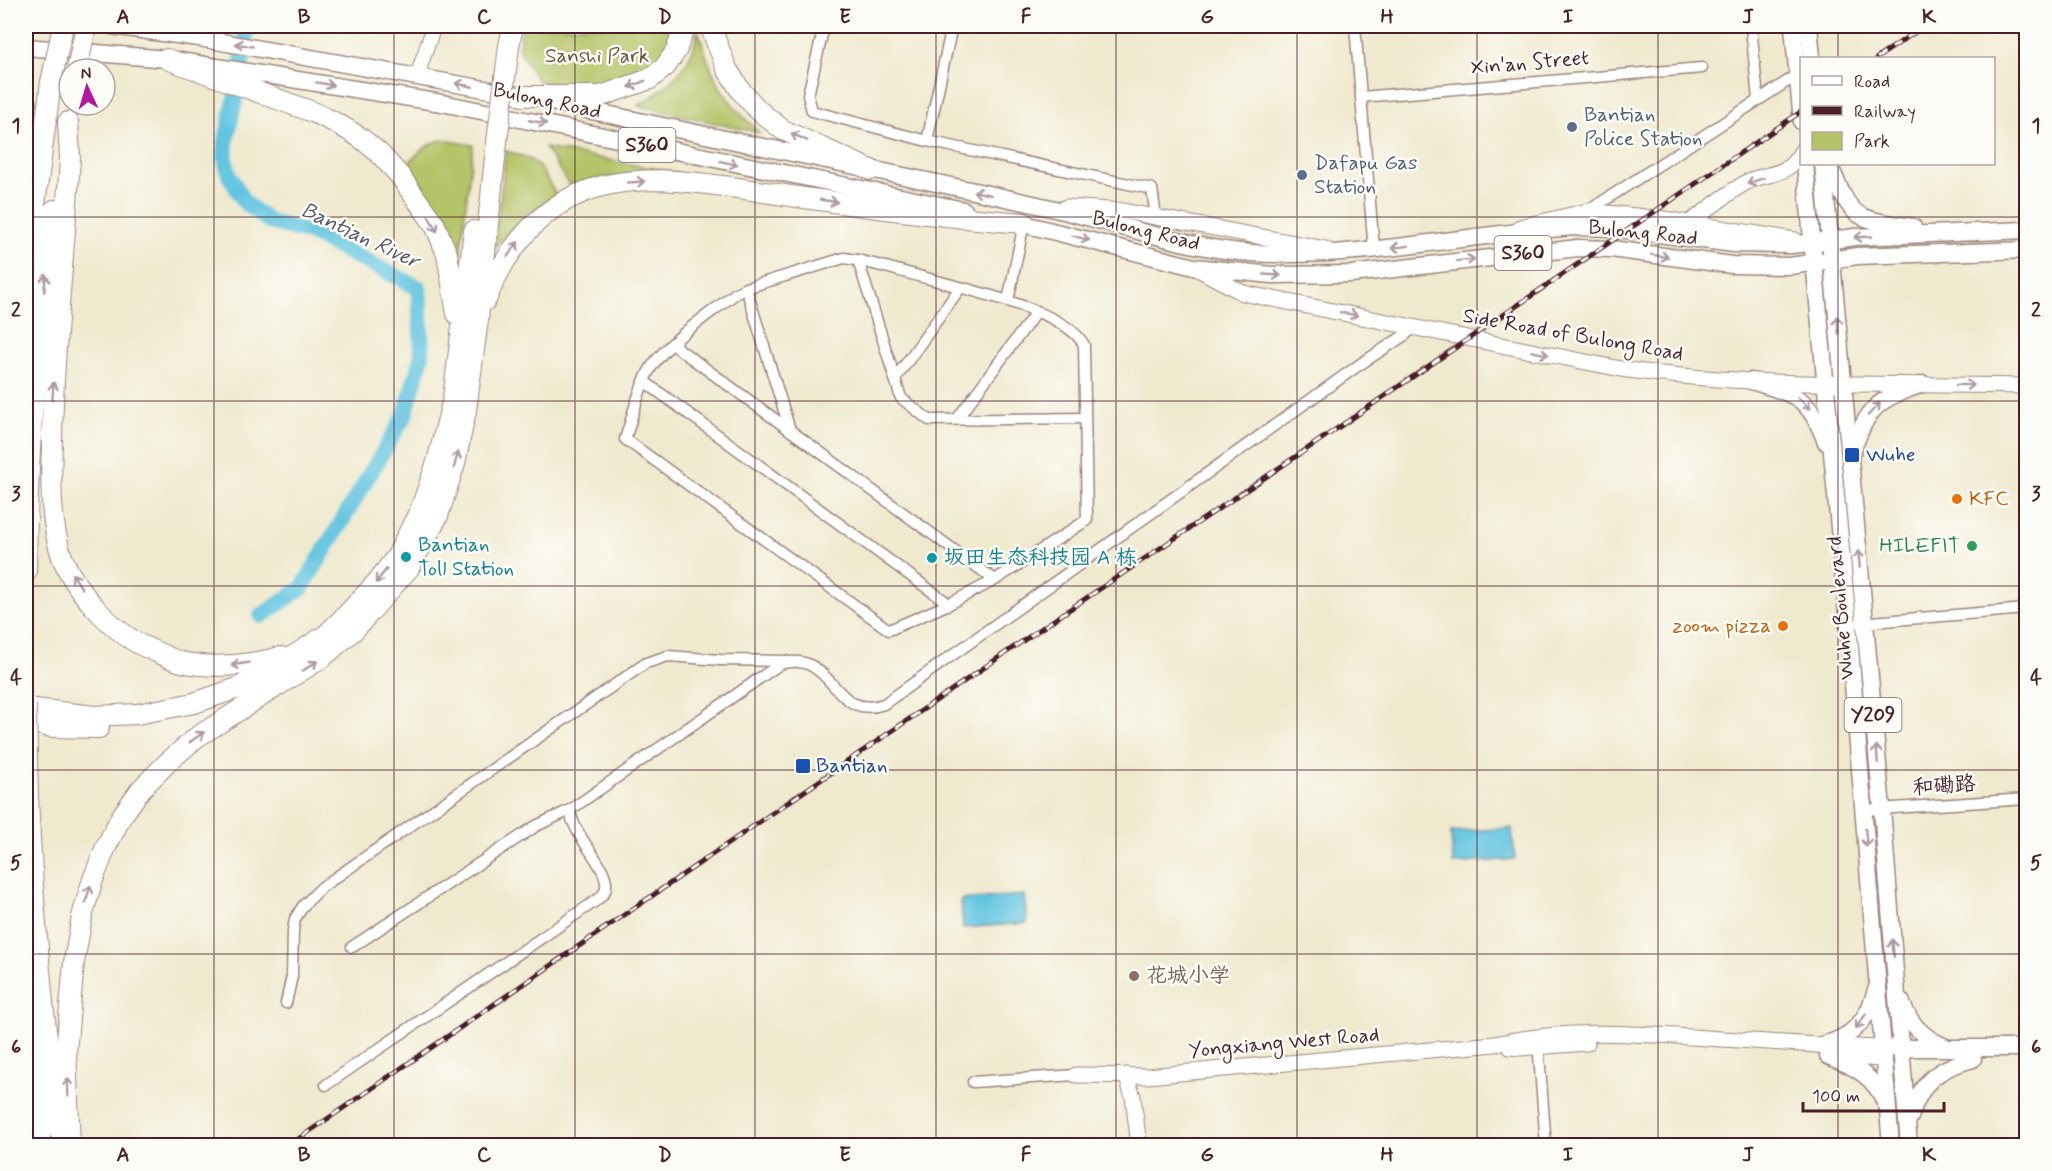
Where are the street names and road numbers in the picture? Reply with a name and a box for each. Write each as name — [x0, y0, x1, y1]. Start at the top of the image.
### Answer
street label: Xin'an Street — [1470, 44, 1590, 82]
street label: Bulong Road — [490, 76, 604, 126]
road number: S360 — [618, 128, 676, 162]
street label: Bulong Road — [1089, 204, 1203, 258]
street label: Bulong Road — [1587, 213, 1699, 253]
road number: S360 — [1494, 236, 1552, 270]
street label: Side Road of Bulong Road — [1460, 302, 1685, 369]
street label: Wuhe Boulevard — [1821, 535, 1861, 681]
road number: Y209 — [1844, 698, 1902, 732]
street label: 和磡路 — [1912, 770, 1976, 802]
street label: Yongxiang West Road — [1188, 1021, 1381, 1066]

